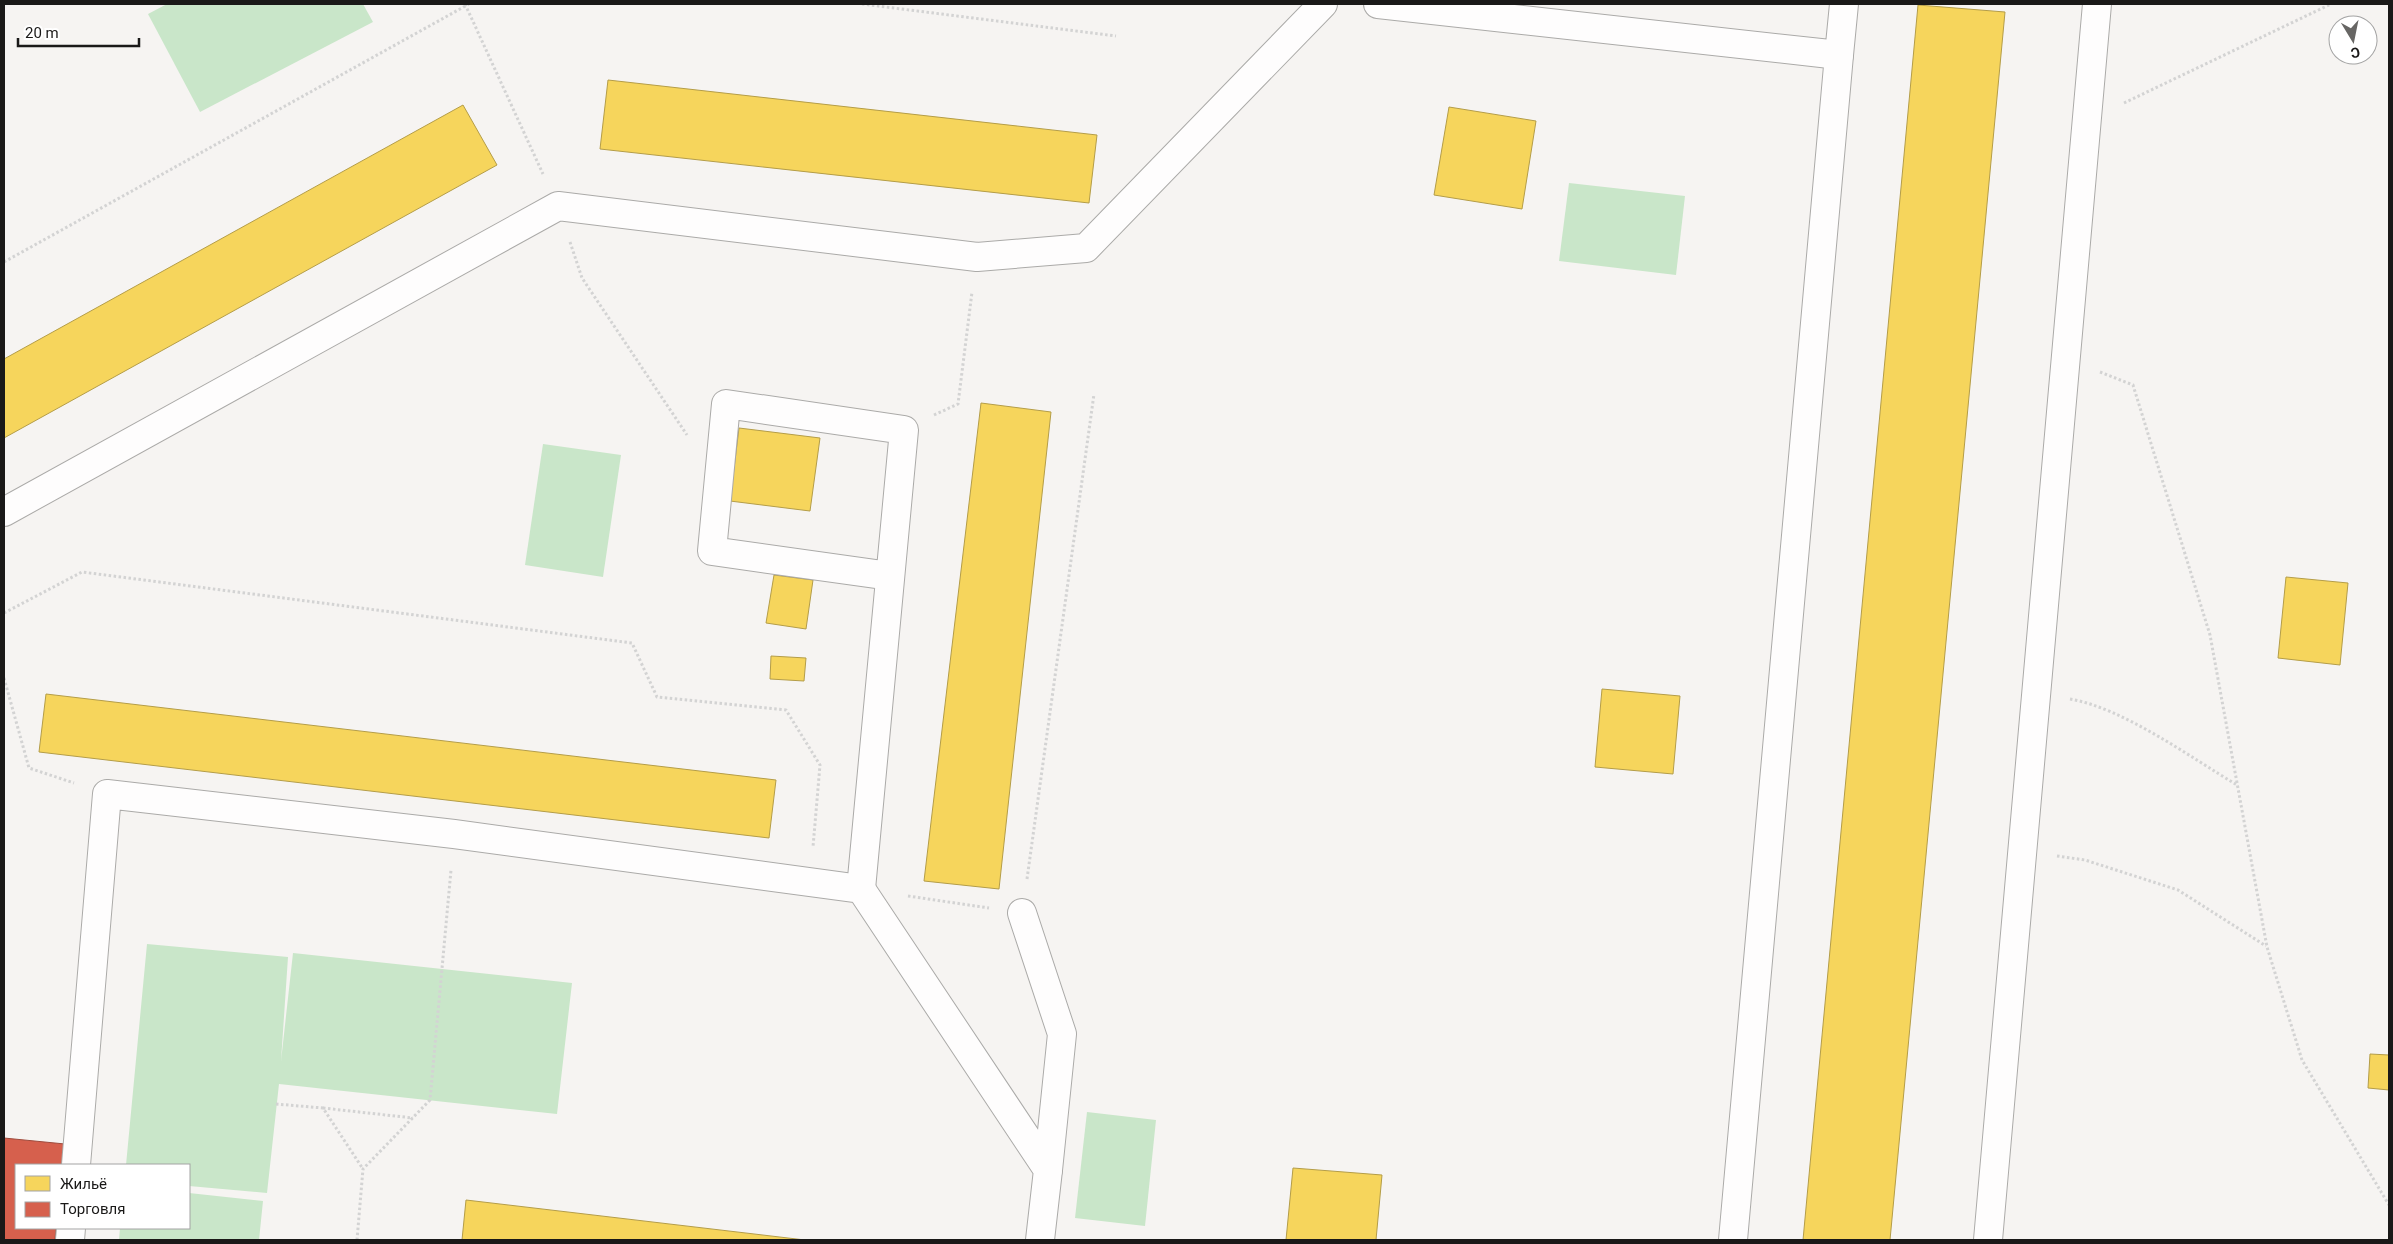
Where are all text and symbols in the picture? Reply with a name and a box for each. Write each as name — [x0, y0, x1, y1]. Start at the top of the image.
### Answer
scale bar — [18, 15, 139, 47]
north arrow — [2328, 15, 2378, 65]
text: 20 m — [25, 24, 59, 42]
text: С — [2349, 44, 2361, 61]
legend — [15, 1164, 190, 1229]
text: Жильё — [60, 1175, 107, 1193]
text: Торговля — [60, 1200, 125, 1218]

